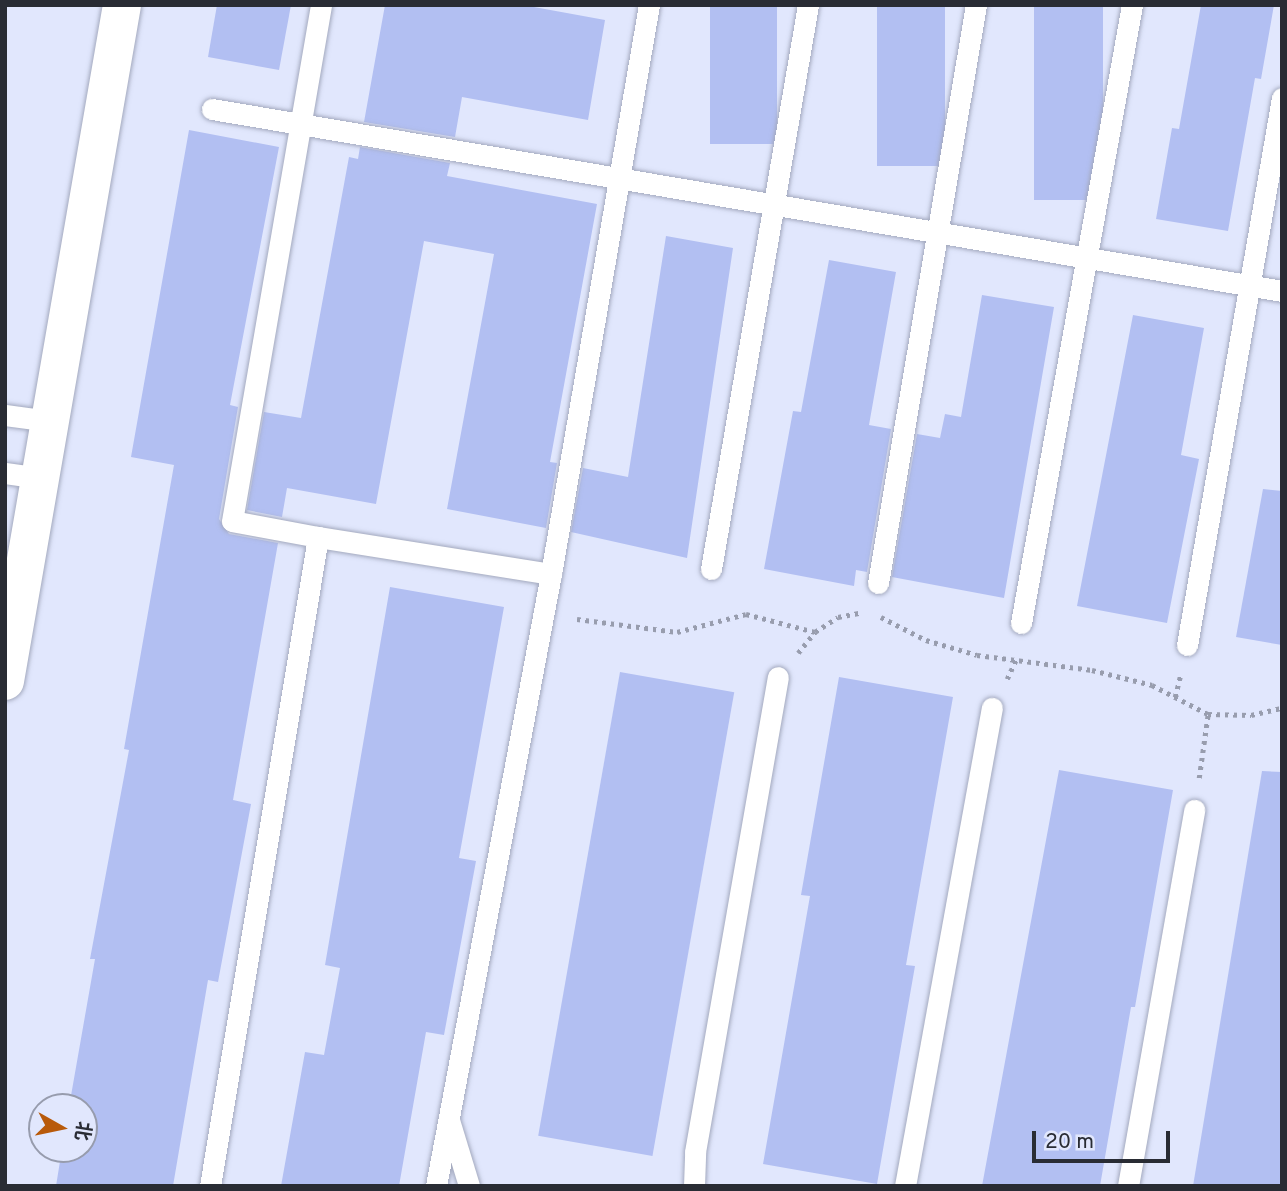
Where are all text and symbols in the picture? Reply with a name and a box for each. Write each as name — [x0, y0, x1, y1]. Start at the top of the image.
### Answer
north arrow — [28, 1093, 98, 1163]
scale bar — [1035, 1118, 1173, 1162]
text: 北 — [68, 1120, 95, 1142]
text: 20 m — [1045, 1129, 1094, 1156]

